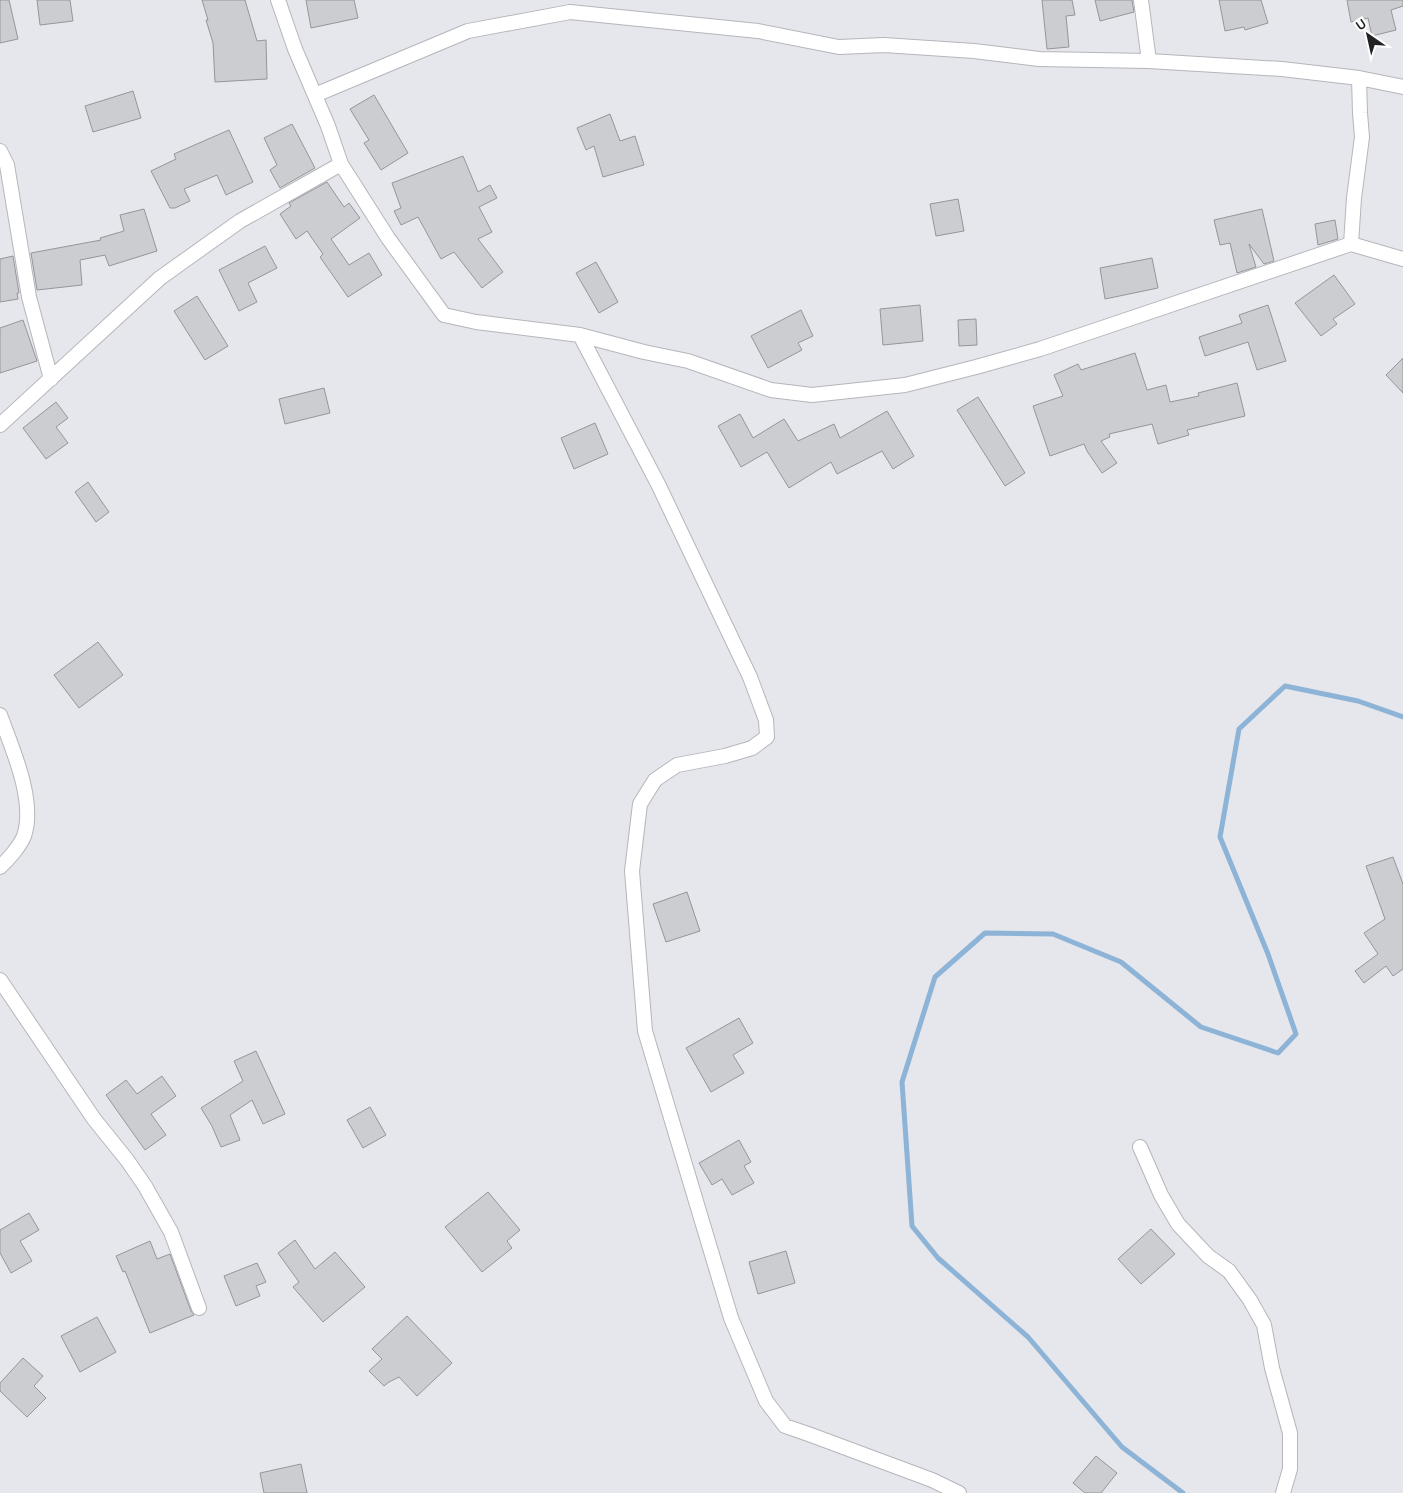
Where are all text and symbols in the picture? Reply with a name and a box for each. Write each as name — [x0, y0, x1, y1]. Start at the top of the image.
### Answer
north arrow — [1343, 10, 1393, 60]
text: U — [1352, 15, 1370, 34]

